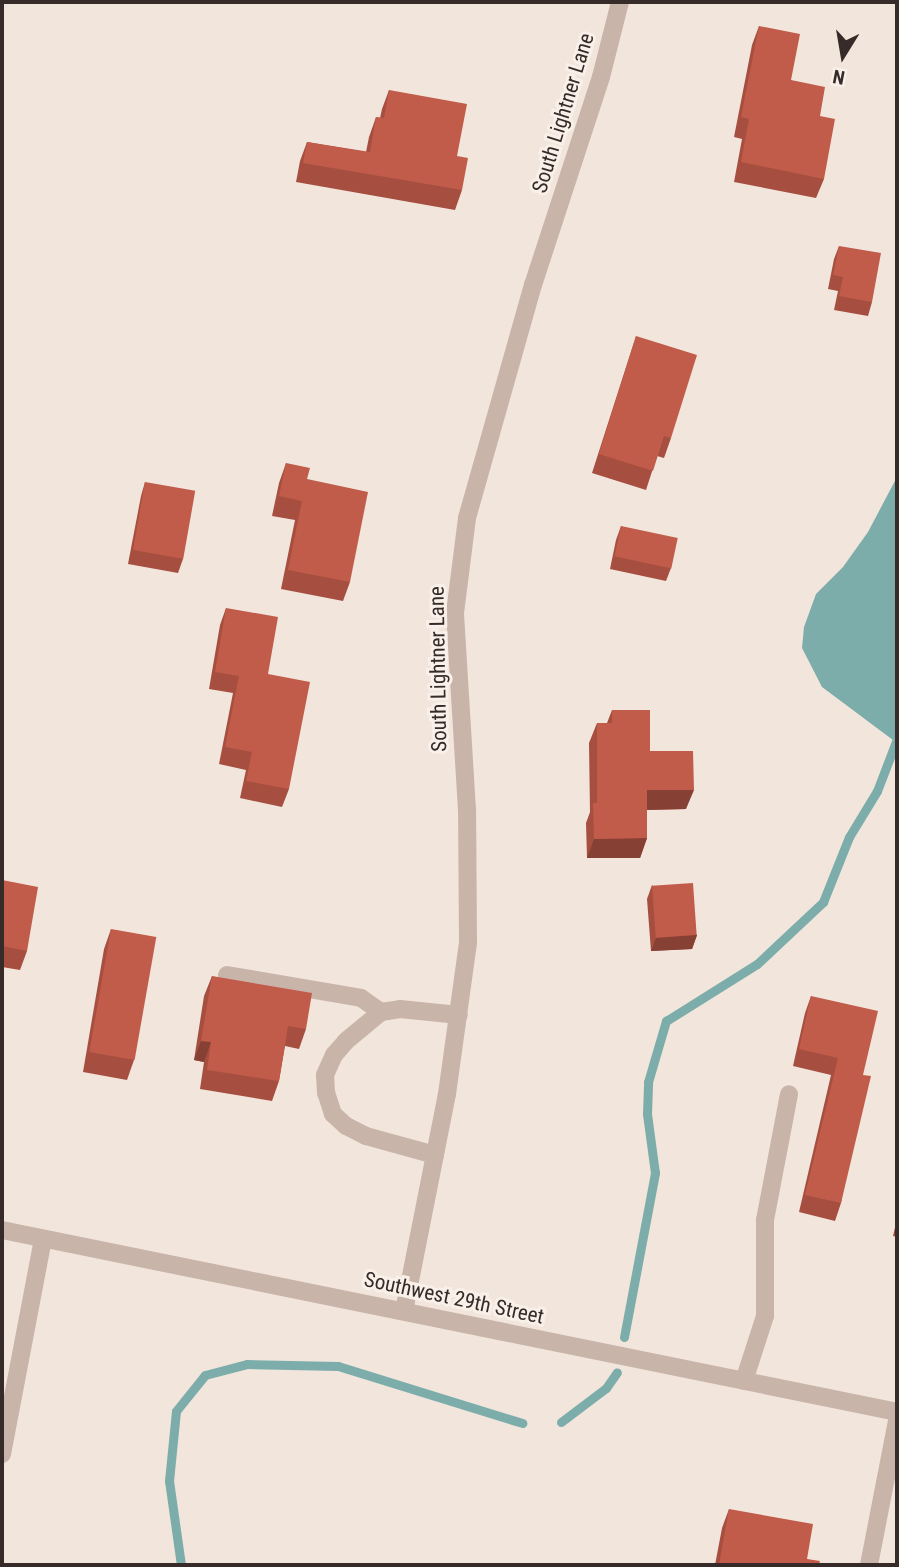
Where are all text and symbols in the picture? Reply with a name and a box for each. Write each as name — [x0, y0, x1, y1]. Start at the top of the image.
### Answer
north arrow — [808, 21, 878, 91]
street label: South Lightner Lane — [527, 30, 599, 196]
text: N — [831, 65, 847, 90]
street label: South Lightner Lane — [424, 586, 452, 752]
street label: Southwest 29th Street — [362, 1267, 546, 1329]

